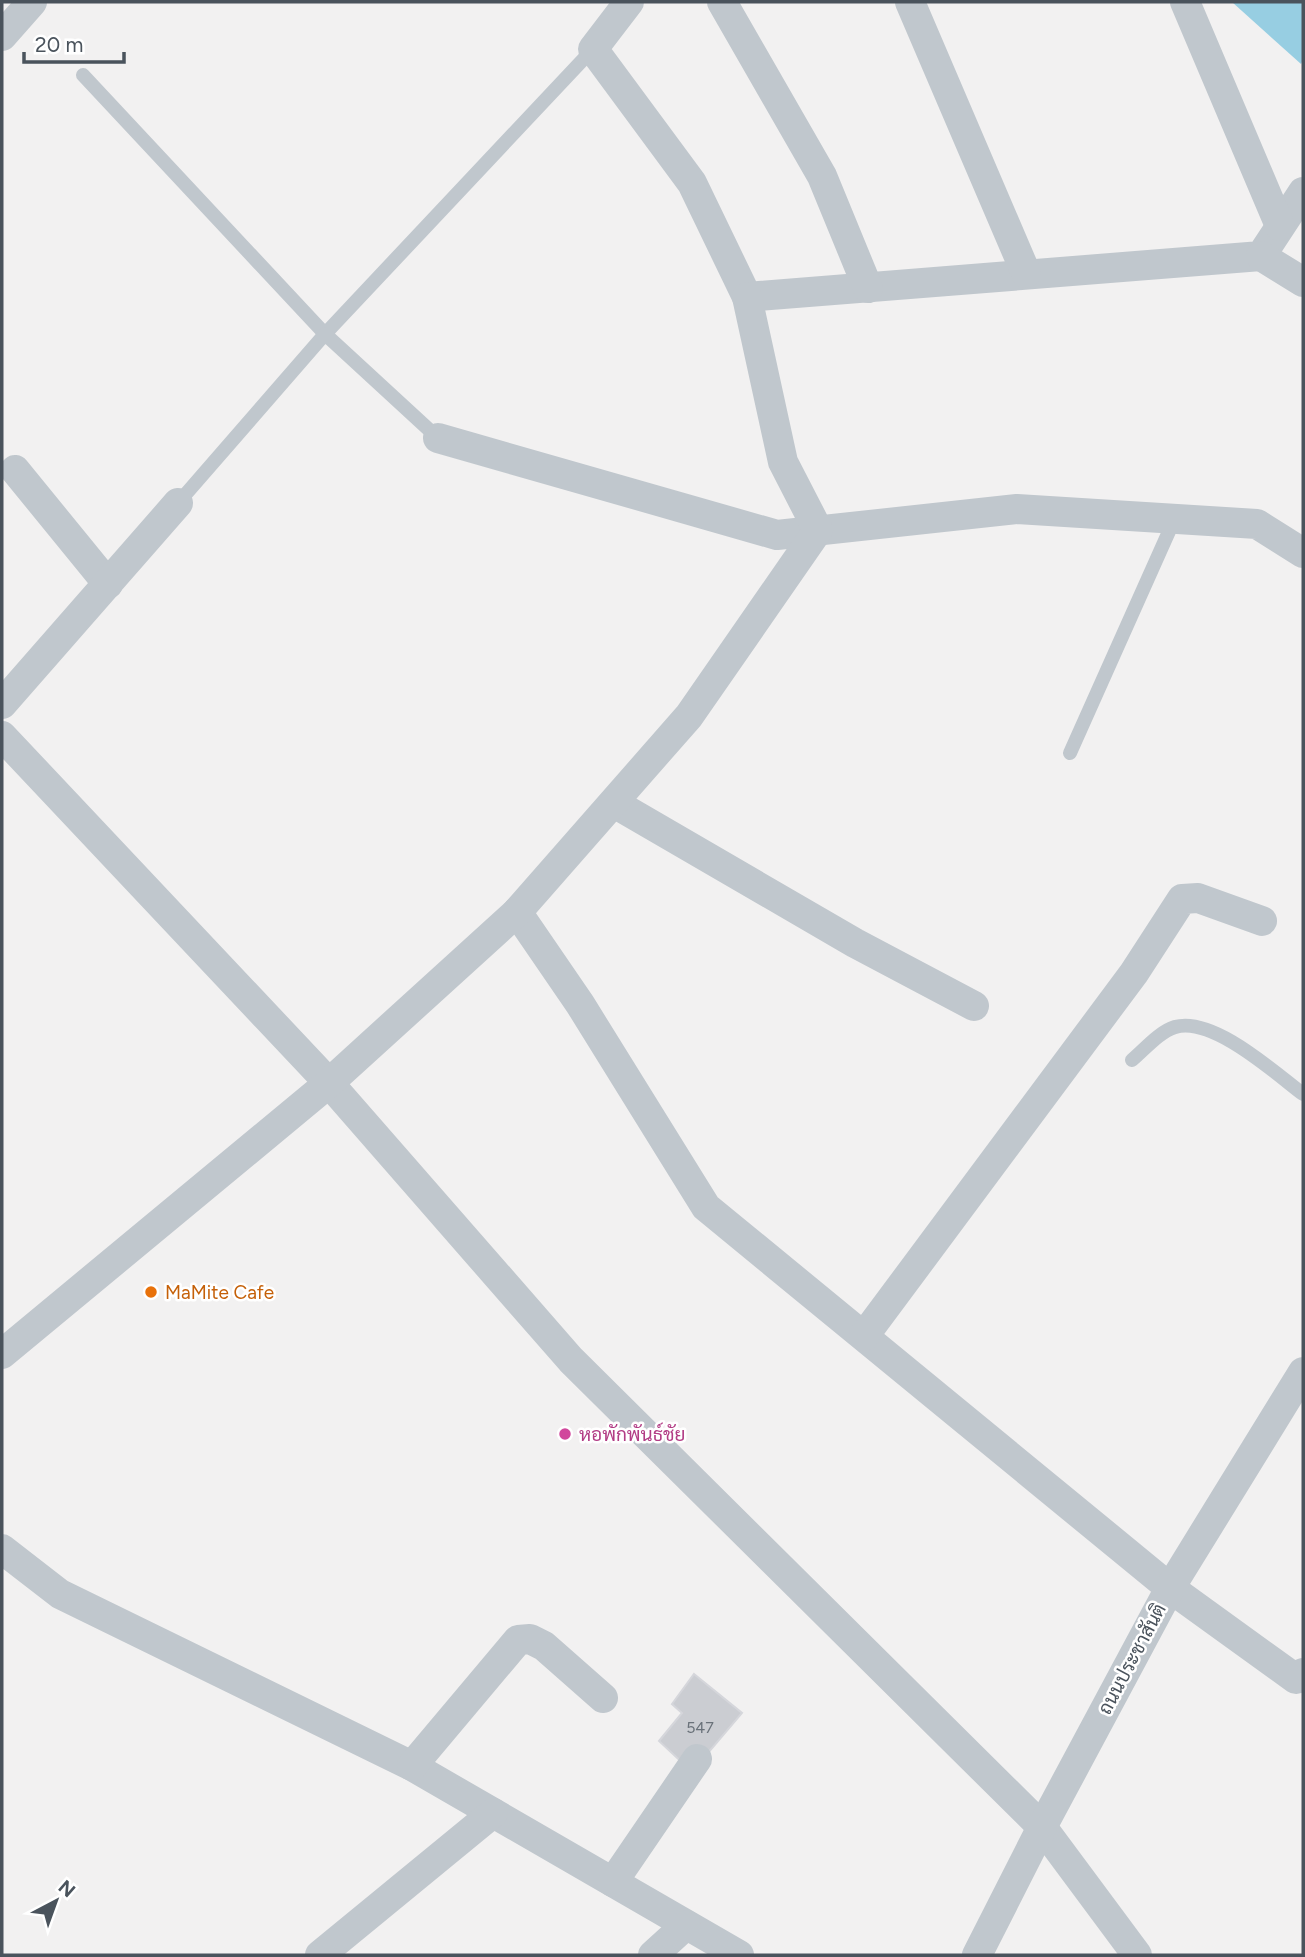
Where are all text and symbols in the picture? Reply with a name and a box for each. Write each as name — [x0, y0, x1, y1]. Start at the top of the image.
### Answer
scale bar — [24, 21, 124, 65]
text: 20 m — [35, 32, 83, 57]
place label: MaMite Cafe — [165, 1281, 274, 1304]
marker: MaMite Cafe — [143, 1284, 159, 1300]
place label: หอพักพันธ์ชัย — [579, 1422, 685, 1446]
marker: หอพักพันธ์ชัย — [557, 1426, 573, 1442]
street label: ถนนประชาสันติ — [1093, 1600, 1171, 1718]
house number: 547 — [686, 1718, 714, 1737]
north arrow — [21, 1866, 91, 1936]
text: N — [54, 1875, 80, 1902]

